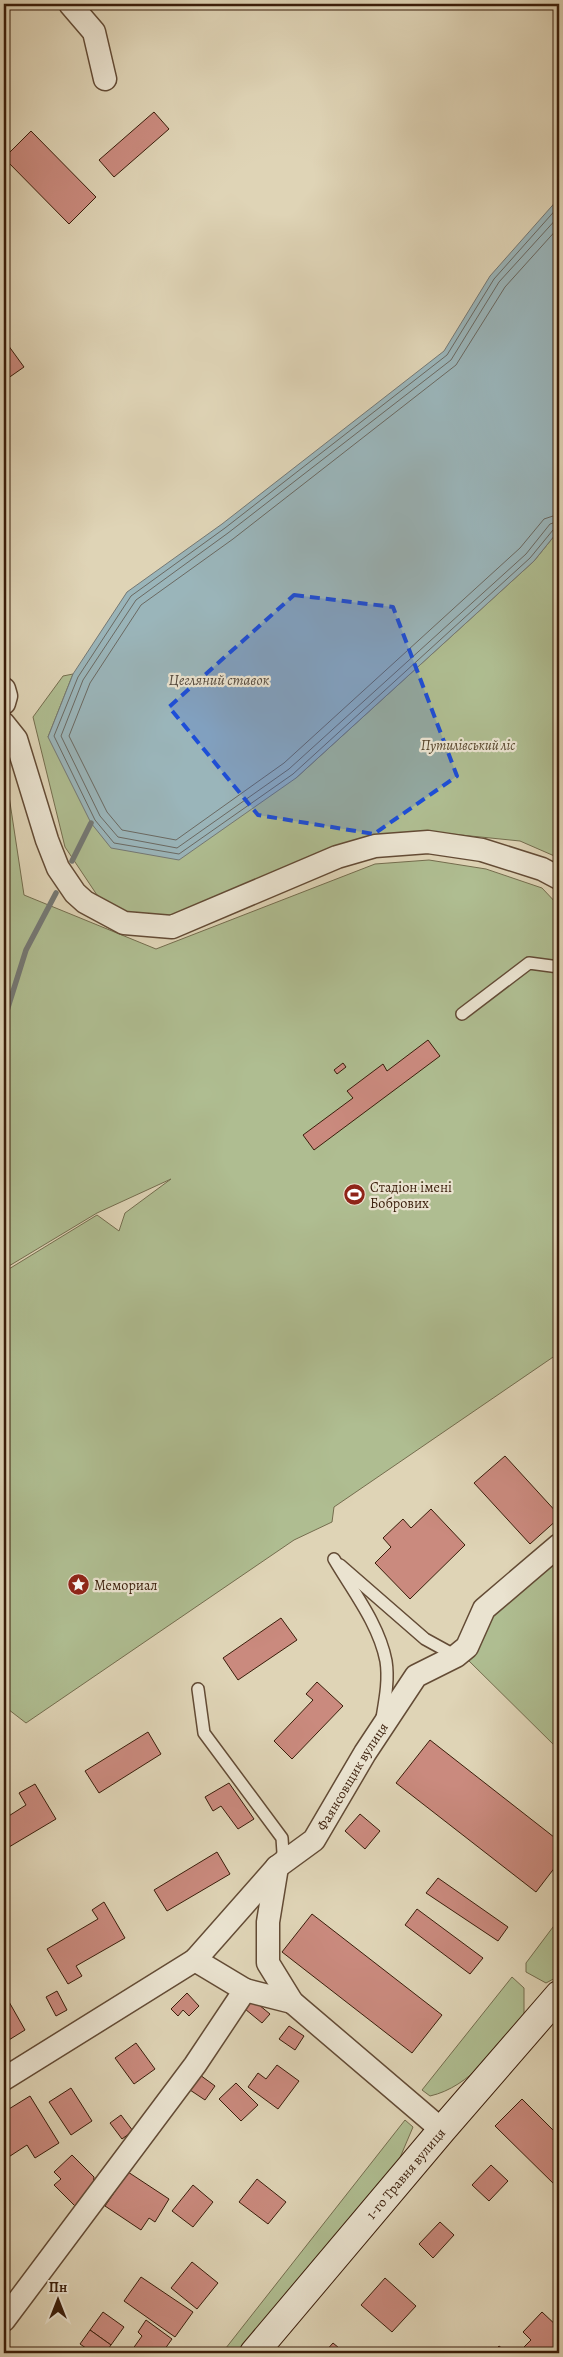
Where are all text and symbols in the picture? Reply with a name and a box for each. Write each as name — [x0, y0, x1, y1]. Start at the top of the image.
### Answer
water label: Цегляний ставок — [169, 670, 270, 690]
park label: Путилівський ліс — [421, 736, 515, 755]
place label: Стадіон імені Бобрових — [370, 1178, 452, 1213]
sports icon: Стадіон імені Бобрових — [342, 1183, 366, 1207]
place icon: Мемориал — [66, 1573, 90, 1597]
place label: Мемориал — [94, 1576, 157, 1595]
street label: Фаянсовщик вулиця — [313, 1719, 393, 1834]
street label: 1-го Травня вулиця — [362, 2124, 450, 2223]
north arrow — [32, 2274, 82, 2324]
text: Пн — [49, 2278, 67, 2297]

